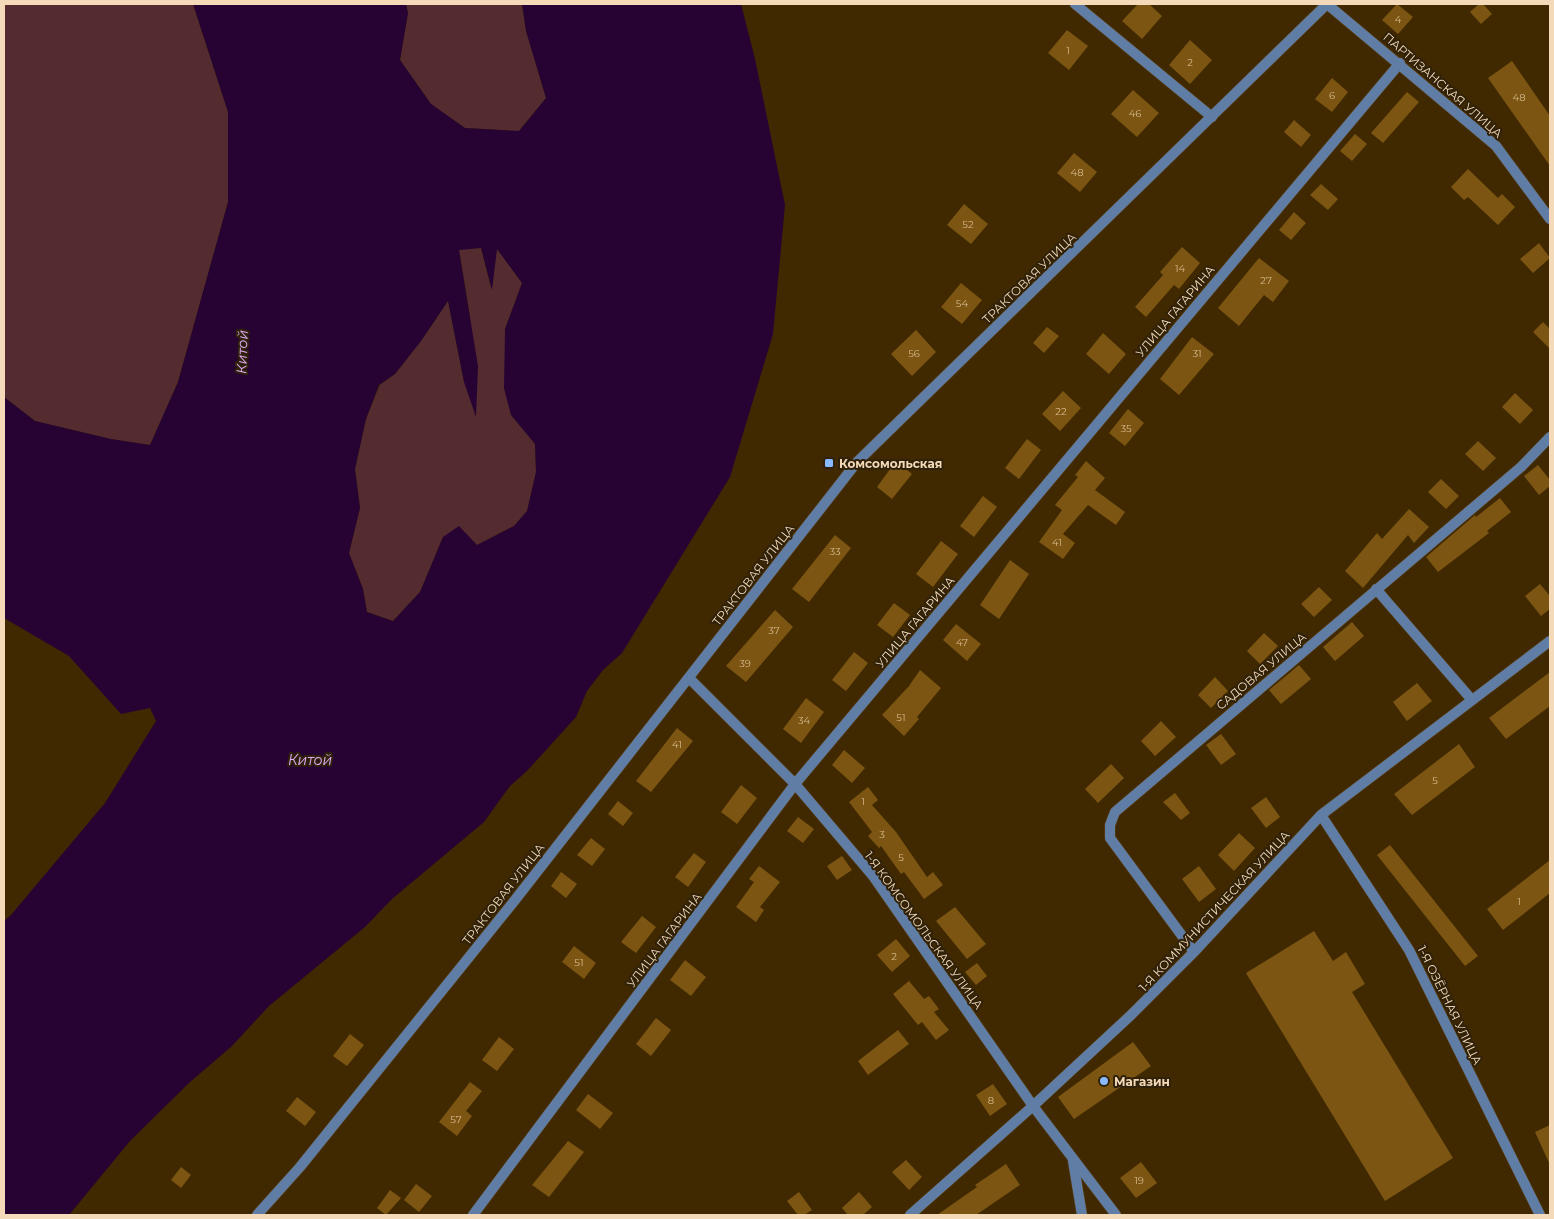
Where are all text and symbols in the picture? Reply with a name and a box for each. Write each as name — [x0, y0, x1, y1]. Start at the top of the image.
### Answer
house number: 4 — [1395, 13, 1402, 26]
street label: ПАРТИЗАНСКАЯ УЛИЦА — [1380, 29, 1506, 141]
house number: 1 — [1066, 44, 1070, 57]
house number: 2 — [1187, 56, 1193, 69]
house number: 6 — [1329, 89, 1335, 102]
house number: 48 — [1512, 91, 1526, 104]
house number: 46 — [1129, 107, 1141, 120]
house number: 48 — [1070, 166, 1084, 179]
house number: 52 — [962, 218, 974, 231]
street label: ТРАКТОВАЯ УЛИЦА — [979, 229, 1079, 327]
street label: УЛИЦА ГАГАРИНА — [1132, 262, 1218, 360]
house number: 14 — [1175, 262, 1185, 275]
house number: 27 — [1260, 274, 1272, 287]
house number: 54 — [956, 297, 969, 310]
water label: Китой — [232, 330, 252, 374]
house number: 56 — [908, 347, 920, 360]
house number: 31 — [1192, 347, 1202, 360]
house number: 22 — [1055, 405, 1067, 418]
house number: 35 — [1120, 422, 1132, 435]
place label: Комсомольская — [839, 456, 942, 471]
marker: Комсомольская — [823, 457, 835, 469]
street label: ТРАКТОВАЯ УЛИЦА — [709, 521, 797, 629]
house number: 41 — [1052, 536, 1062, 549]
house number: 33 — [829, 545, 841, 558]
street label: УЛИЦА ГАГАРИНА — [872, 573, 958, 671]
house number: 37 — [768, 624, 780, 637]
street label: САДОВАЯ УЛИЦА — [1213, 629, 1309, 713]
house number: 47 — [956, 636, 968, 649]
house number: 39 — [739, 657, 751, 670]
house number: 51 — [896, 711, 906, 724]
house number: 34 — [798, 714, 811, 727]
house number: 41 — [672, 738, 682, 751]
water label: Китой — [288, 751, 332, 769]
house number: 5 — [1432, 774, 1438, 787]
house number: 1 — [861, 795, 865, 808]
street label: 1-Я КОММУНИСТИЧЕСКАЯ УЛИЦА — [1135, 827, 1293, 995]
house number: 3 — [879, 828, 885, 841]
street label: ТРАКТОВАЯ УЛИЦА — [459, 840, 547, 948]
street label: 1-Я КОМСОМОЛЬСКАЯ УЛИЦА — [862, 848, 986, 1012]
house number: 5 — [898, 851, 904, 864]
street label: УЛИЦА ГАГАРИНА — [624, 890, 705, 990]
house number: 1 — [1517, 895, 1521, 908]
street label: 1-Я ОЗЁРНАЯ УЛИЦА — [1415, 943, 1485, 1067]
house number: 2 — [891, 950, 897, 963]
house number: 51 — [574, 956, 584, 969]
place label: Магазин — [1114, 1074, 1170, 1089]
marker: Магазин — [1098, 1075, 1110, 1087]
house number: 8 — [988, 1094, 994, 1107]
house number: 57 — [450, 1113, 462, 1126]
house number: 19 — [1134, 1174, 1144, 1187]

